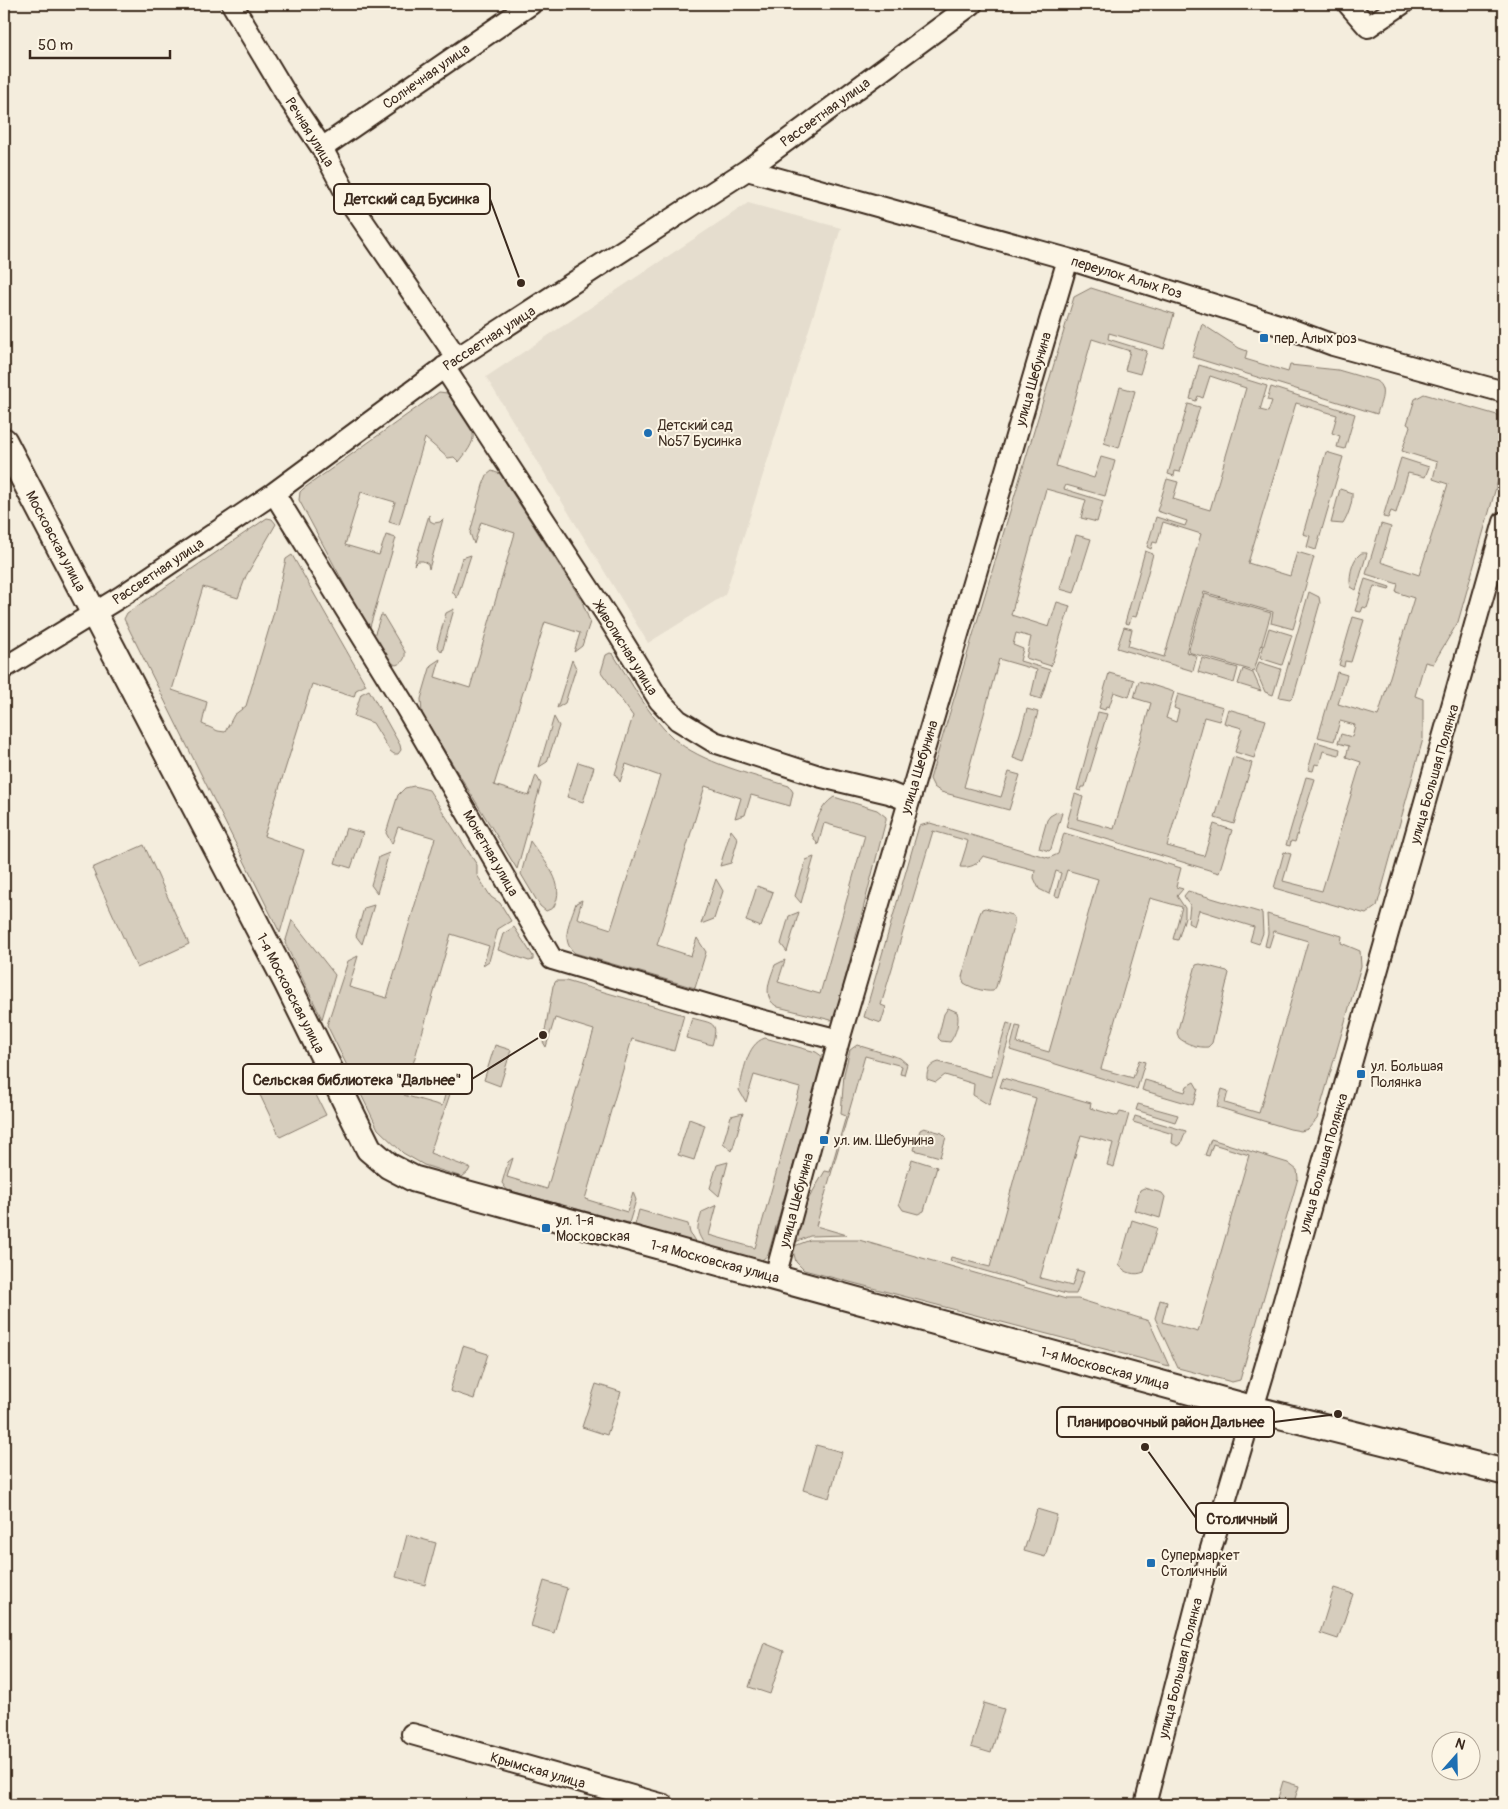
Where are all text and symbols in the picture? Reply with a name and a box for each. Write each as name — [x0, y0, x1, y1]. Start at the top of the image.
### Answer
scale bar — [30, 28, 170, 60]
text: 50 m — [38, 36, 73, 55]
street label: Солнечная улица — [379, 40, 473, 113]
street label: Рассветная улица — [777, 74, 873, 151]
street label: Речная улица — [281, 94, 338, 170]
callout: Детский сад Бусинка — [334, 184, 490, 214]
text: Детский сад Бусинка — [343, 190, 480, 209]
street label: переулок Алых Роз — [1069, 252, 1185, 302]
street label: Рассветная улица — [440, 302, 539, 375]
street label: улица Шебунина — [1012, 330, 1055, 429]
place label: пер. Алых роз — [1274, 330, 1357, 347]
marker: пер. Алых роз — [1258, 332, 1270, 344]
place label: Детский сад №57 Бусинка — [657, 417, 741, 450]
marker: Детский сад №57 Бусинка — [642, 427, 654, 439]
street label: Московская улица — [22, 488, 89, 595]
street label: Рассветная улица — [109, 535, 207, 608]
street label: Живописная улица — [589, 596, 661, 698]
street label: улица Большая Полянка — [1406, 702, 1463, 847]
street label: улица Шебунина — [897, 718, 942, 817]
street label: Монетная улица — [459, 807, 522, 899]
street label: 1-я Московская улица — [253, 930, 328, 1056]
place label: ул. Большая Полянка — [1370, 1058, 1443, 1091]
callout: Сельская библиотека "Дальнее" — [243, 1064, 472, 1094]
marker: ул. Большая Полянка — [1355, 1068, 1367, 1080]
text: Сельская библиотека "Дальнее" — [253, 1071, 461, 1090]
street label: улица Большая Полянка — [1295, 1091, 1352, 1236]
place label: ул. им. Шебунина — [833, 1132, 934, 1149]
marker: ул. им. Шебунина — [818, 1134, 830, 1146]
street label: улица Шебунина — [775, 1151, 817, 1250]
place label: ул. 1-я Московская — [555, 1212, 630, 1245]
marker: ул. 1-я Московская — [540, 1222, 552, 1234]
street label: 1-я Московская улица — [649, 1236, 781, 1287]
street label: 1-я Московская улица — [1039, 1343, 1171, 1394]
callout: Планировочный район Дальнее — [1057, 1407, 1274, 1437]
text: Планировочный район Дальнее — [1068, 1413, 1265, 1432]
callout: Столичный — [1196, 1503, 1288, 1533]
text: Столичный — [1206, 1510, 1278, 1529]
place label: Супермаркет Столичный — [1161, 1547, 1240, 1580]
marker: Супермаркет Столичный — [1145, 1557, 1157, 1569]
street label: улица Большая Полянка — [1155, 1596, 1206, 1741]
north arrow — [1430, 1732, 1480, 1782]
text: N — [1453, 1735, 1468, 1754]
street label: Крымская улица — [488, 1749, 587, 1792]

